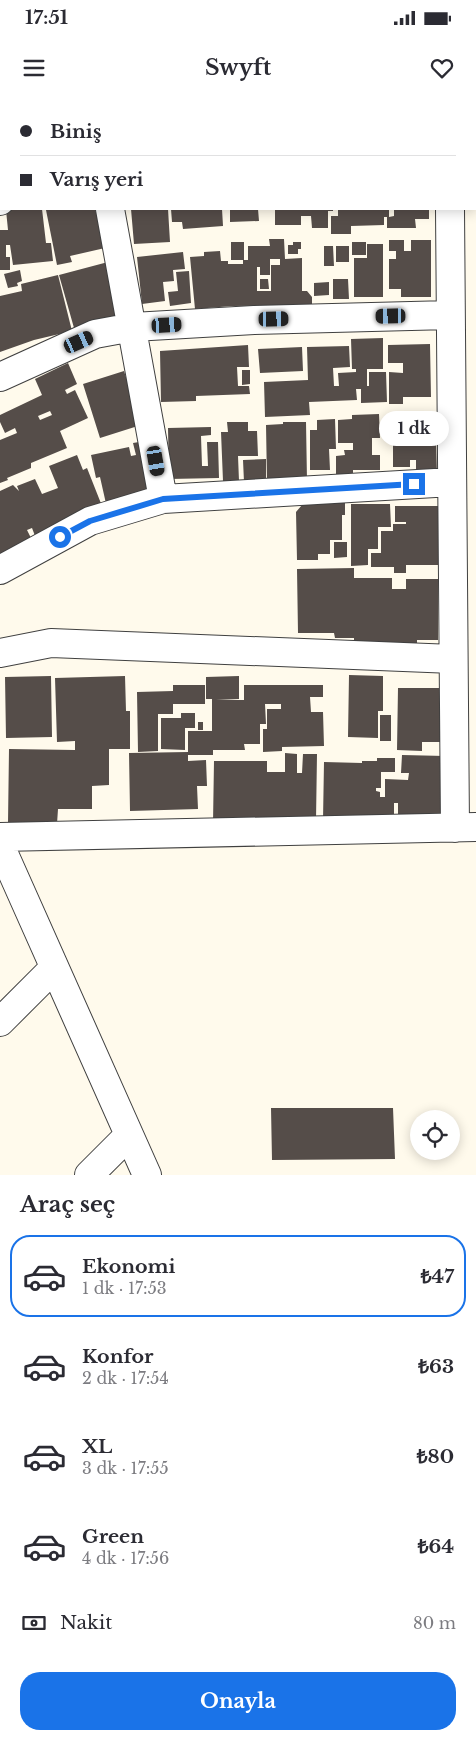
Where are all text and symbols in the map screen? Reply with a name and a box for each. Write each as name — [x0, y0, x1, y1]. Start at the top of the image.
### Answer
text: 17:51 — [25, 6, 68, 29]
icon: menu — [20, 54, 48, 82]
text: Swyft — [205, 54, 271, 81]
icon: heart — [428, 54, 456, 82]
text: Biniş — [50, 120, 102, 143]
text: Varış yeri — [50, 168, 143, 191]
car — [375, 308, 406, 324]
car — [258, 311, 289, 327]
car — [151, 317, 182, 333]
car — [62, 329, 95, 355]
callout: 1 dk — [379, 412, 449, 446]
text: 1 dk — [398, 418, 430, 438]
car — [146, 445, 165, 477]
route end — [403, 473, 425, 495]
route start — [49, 526, 71, 548]
map controls — [410, 1110, 460, 1160]
button: locate — [410, 1110, 460, 1160]
text: Araç seç — [20, 1191, 115, 1218]
icon: car — [22, 1254, 67, 1299]
text: Ekonomi — [82, 1255, 175, 1278]
text: ₺47 — [421, 1265, 454, 1288]
text: 1 dk · 17:53 — [82, 1278, 167, 1298]
icon: car — [22, 1344, 67, 1389]
text: Konfor — [82, 1345, 154, 1368]
text: ₺63 — [418, 1355, 454, 1378]
text: 2 dk · 17:54 — [82, 1368, 169, 1388]
icon: car — [22, 1434, 67, 1479]
text: XL — [82, 1435, 112, 1458]
text: ₺80 — [417, 1445, 454, 1468]
text: 3 dk · 17:55 — [82, 1458, 169, 1478]
icon: car — [22, 1524, 67, 1569]
text: Green — [82, 1525, 144, 1548]
text: ₺64 — [418, 1535, 454, 1558]
text: 4 dk · 17:56 — [82, 1548, 169, 1568]
icon: cash — [20, 1609, 48, 1637]
text: Nakit — [60, 1611, 112, 1634]
text: 80 m — [413, 1613, 456, 1633]
button: Onayla — [20, 1672, 456, 1730]

